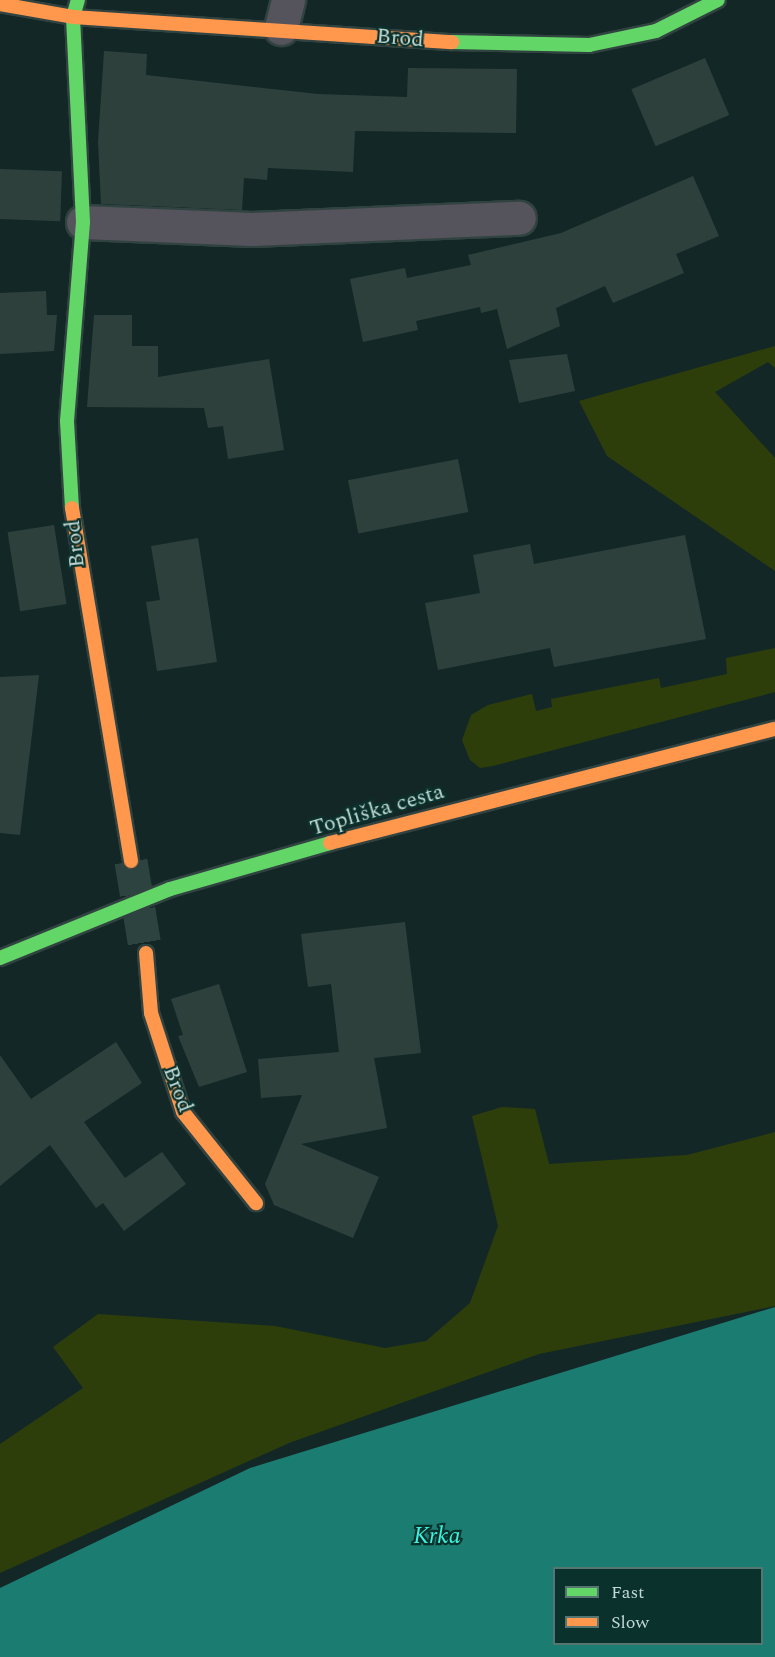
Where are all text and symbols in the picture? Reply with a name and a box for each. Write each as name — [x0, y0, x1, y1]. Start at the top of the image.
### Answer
street label: Brod — [375, 23, 425, 53]
street label: Brod — [59, 519, 91, 569]
street label: Topliška cesta — [307, 778, 447, 842]
street label: Brod — [157, 1062, 199, 1116]
water label: Krka — [413, 1523, 461, 1551]
legend — [553, 1567, 763, 1645]
text: Fast — [611, 1579, 644, 1606]
text: Slow — [611, 1609, 649, 1636]

